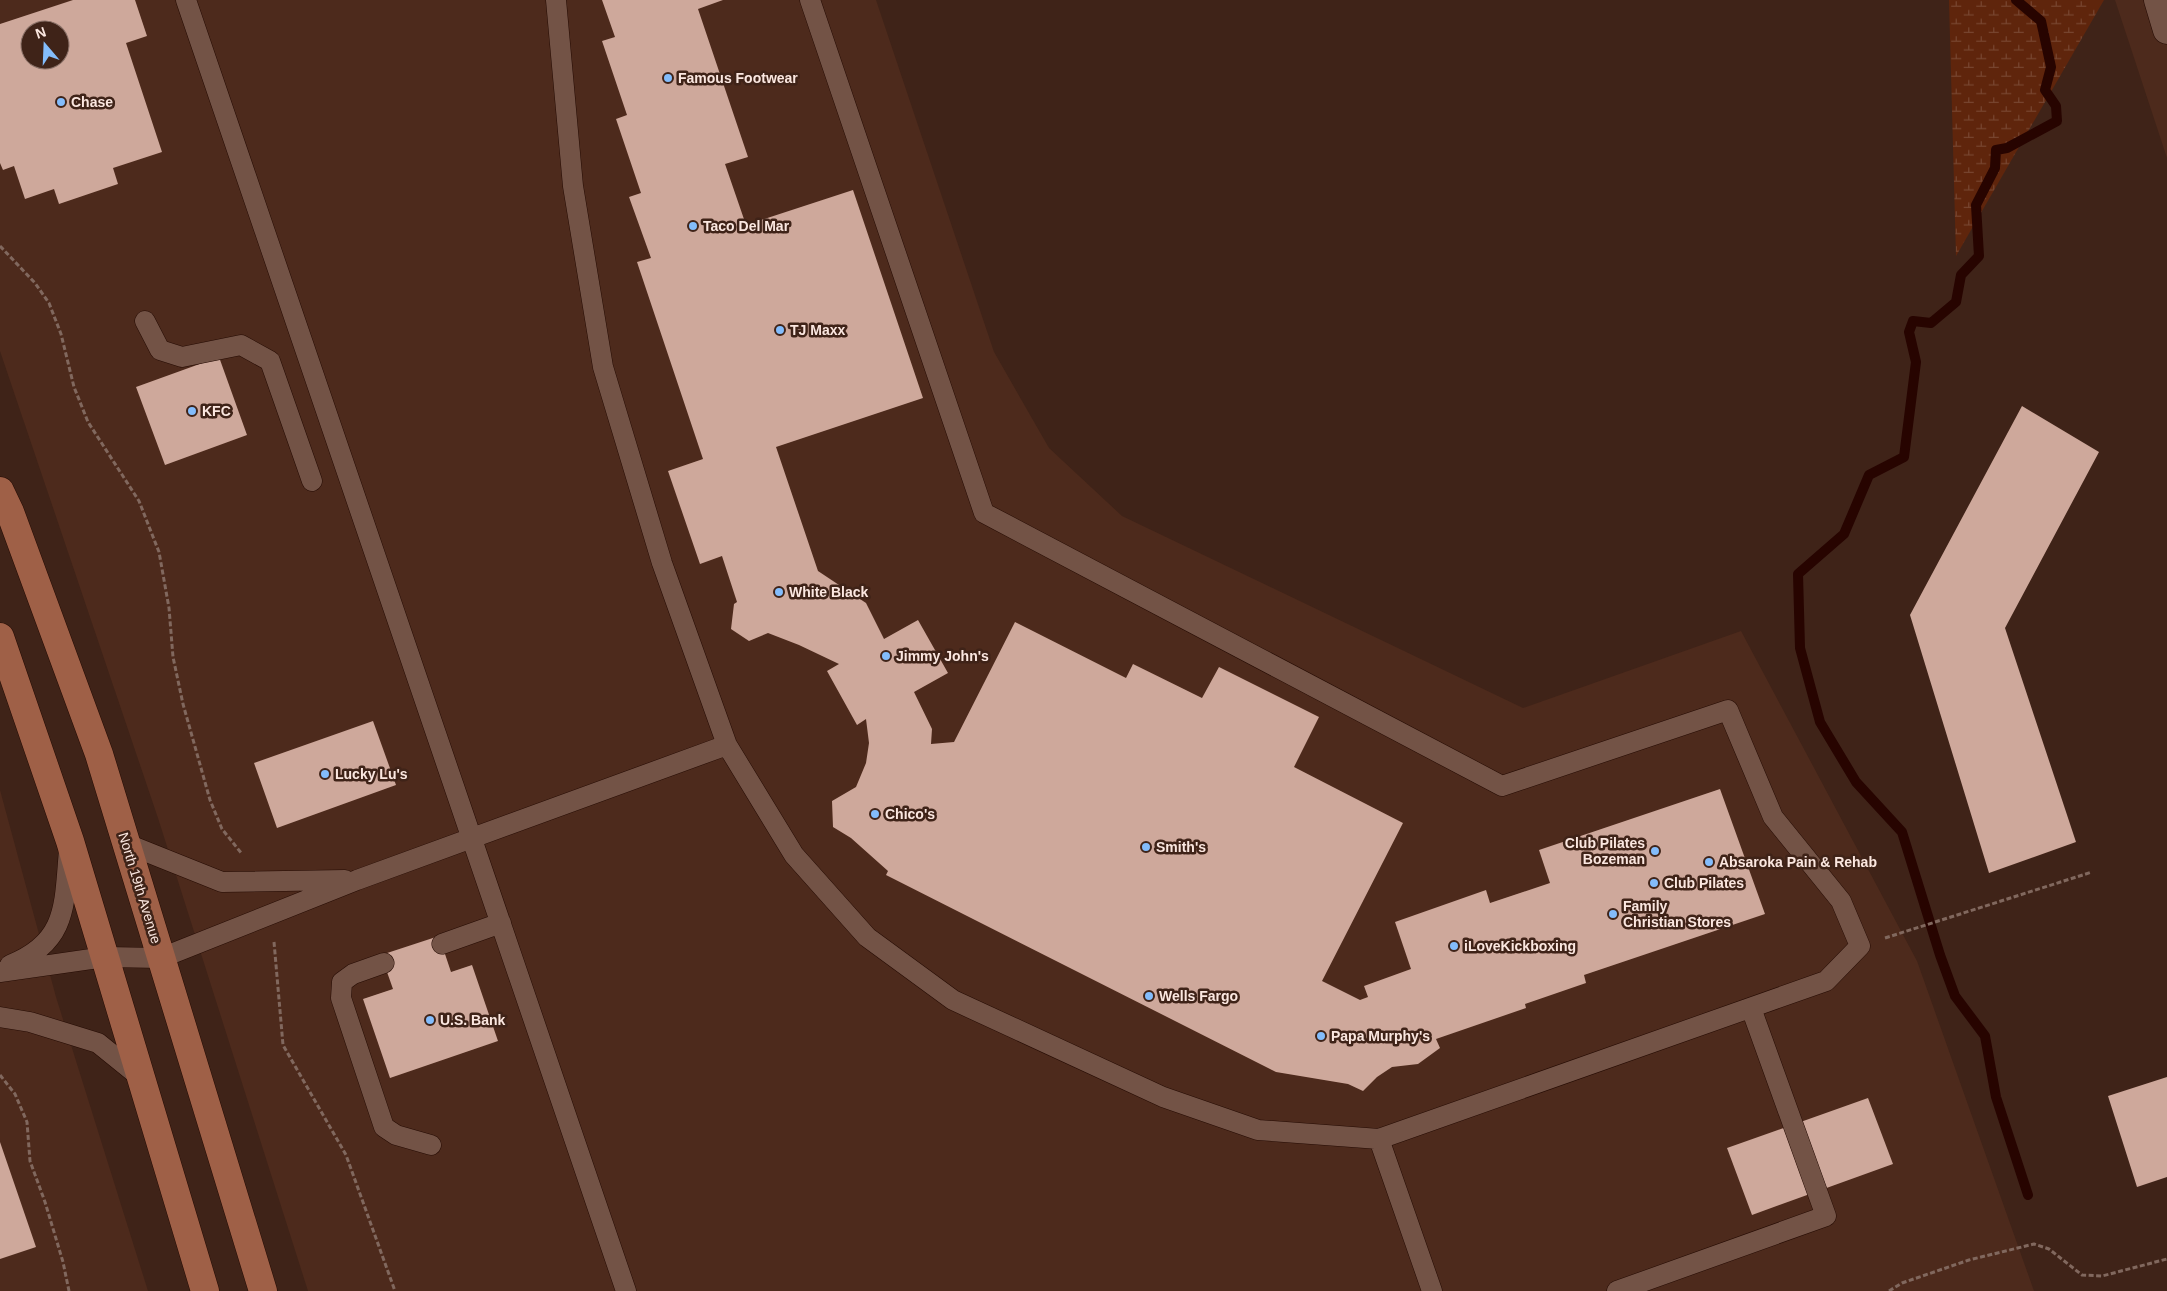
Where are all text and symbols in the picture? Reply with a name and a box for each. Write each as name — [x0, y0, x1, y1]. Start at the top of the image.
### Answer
north arrow — [20, 20, 70, 70]
text: N — [33, 23, 48, 42]
place label: Famous Footwear — [678, 70, 798, 86]
marker: Famous Footwear — [662, 72, 674, 84]
place label: Chase — [71, 94, 113, 110]
marker: Chase — [55, 96, 67, 108]
place label: Taco Del Mar — [703, 218, 790, 234]
marker: Taco Del Mar — [687, 220, 699, 232]
place label: TJ Maxx — [790, 322, 845, 338]
marker: TJ Maxx — [774, 324, 786, 336]
place label: KFC — [202, 403, 231, 419]
marker: KFC — [186, 405, 198, 417]
place label: White Black — [789, 584, 869, 600]
marker: White Black — [773, 586, 785, 598]
place label: Jimmy John's — [896, 648, 989, 664]
marker: Jimmy John's — [880, 650, 892, 662]
place label: Lucky Lu's — [335, 766, 408, 782]
marker: Lucky Lu's — [319, 768, 331, 780]
place label: Chico's — [885, 806, 935, 822]
marker: Chico's — [869, 808, 881, 820]
street label: North 19th Avenue — [115, 830, 165, 946]
place label: Club Pilates Bozeman — [1565, 835, 1645, 867]
place label: Smith's — [1156, 839, 1206, 855]
marker: Smith's — [1140, 841, 1152, 853]
marker: Club Pilates Bozeman — [1649, 845, 1661, 857]
place label: Absaroka Pain & Rehab — [1719, 854, 1877, 870]
marker: Absaroka Pain & Rehab — [1703, 856, 1715, 868]
place label: Club Pilates — [1664, 875, 1744, 891]
marker: Club Pilates — [1648, 877, 1660, 889]
place label: Family Christian Stores — [1623, 898, 1731, 930]
marker: Family Christian Stores — [1607, 908, 1619, 920]
place label: iLoveKickboxing — [1464, 938, 1576, 954]
marker: iLoveKickboxing — [1448, 940, 1460, 952]
place label: Wells Fargo — [1159, 988, 1238, 1004]
marker: Wells Fargo — [1143, 990, 1155, 1002]
place label: U.S. Bank — [440, 1012, 506, 1028]
marker: U.S. Bank — [424, 1014, 436, 1026]
place label: Papa Murphy's — [1331, 1028, 1430, 1044]
marker: Papa Murphy's — [1315, 1030, 1327, 1042]

